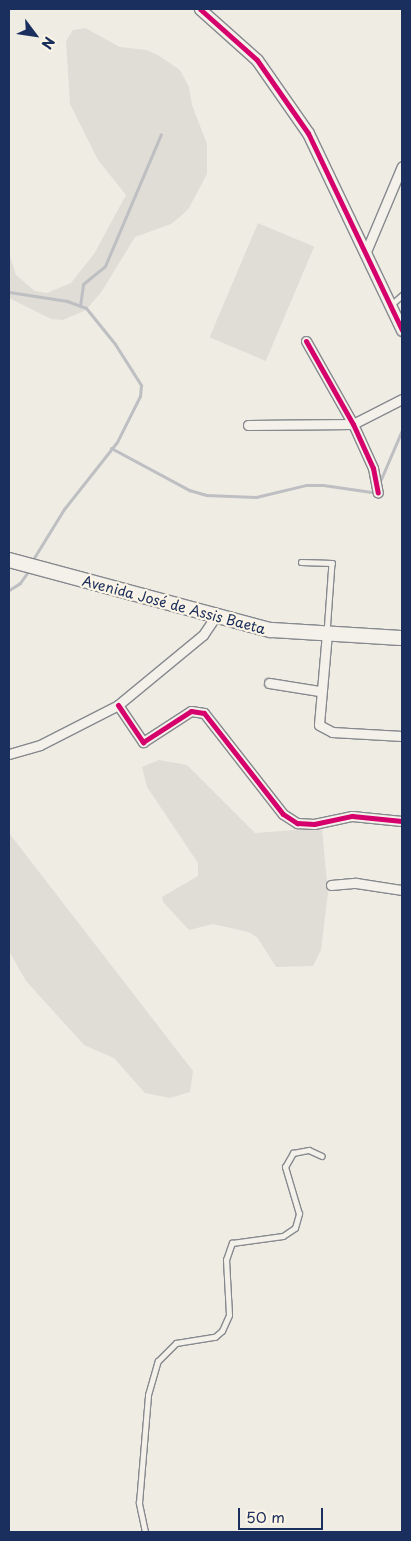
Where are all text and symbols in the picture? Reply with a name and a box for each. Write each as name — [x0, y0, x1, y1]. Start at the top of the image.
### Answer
north arrow — [10, 10, 60, 60]
text: N — [36, 33, 60, 53]
street label: Avenida José de Assis Baeta — [80, 572, 268, 638]
scale bar — [241, 1498, 326, 1530]
text: 50 m — [246, 1505, 285, 1528]

